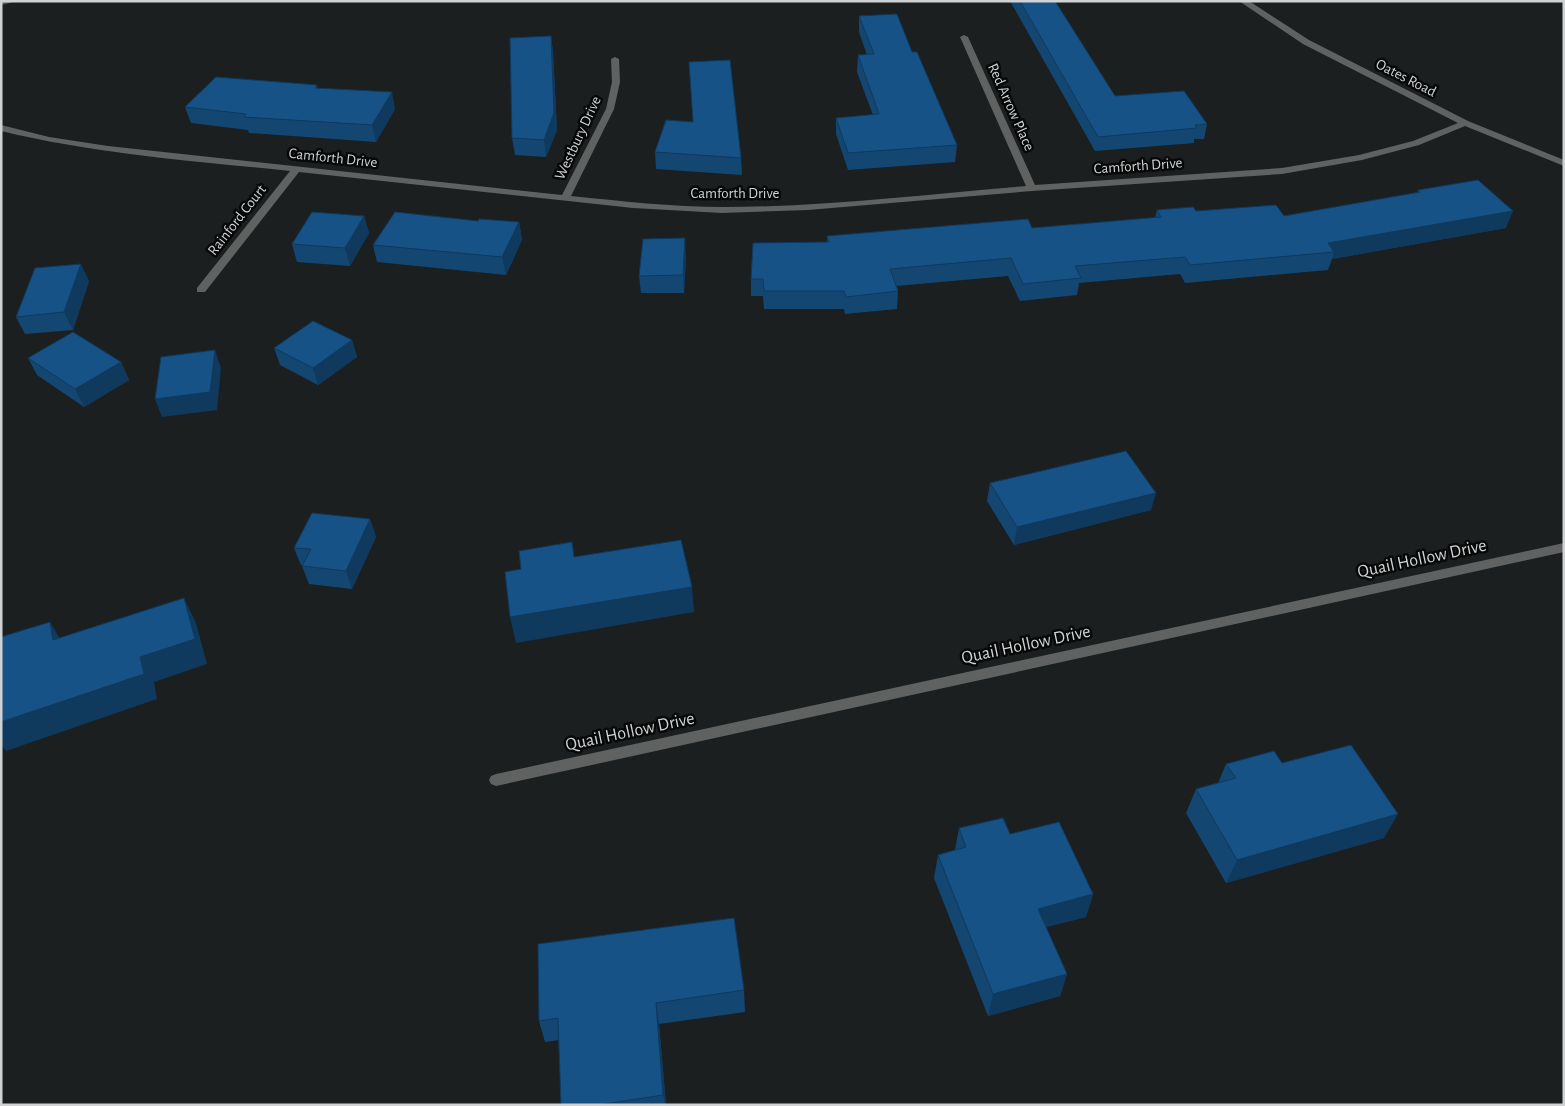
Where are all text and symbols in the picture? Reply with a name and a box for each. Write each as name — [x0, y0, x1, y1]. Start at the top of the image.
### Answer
street label: Oates Road — [1373, 56, 1439, 100]
street label: Red Arrow Place — [985, 61, 1037, 153]
street label: Westbury Drive — [552, 94, 604, 182]
street label: Camforth Drive — [288, 146, 378, 170]
street label: Camforth Drive — [1093, 155, 1183, 177]
street label: Rainford Court — [205, 182, 269, 258]
street label: Camforth Drive — [690, 186, 780, 201]
street label: Quail Hollow Drive — [1356, 537, 1488, 581]
street label: Quail Hollow Drive — [960, 623, 1092, 667]
street label: Quail Hollow Drive — [564, 710, 696, 754]

